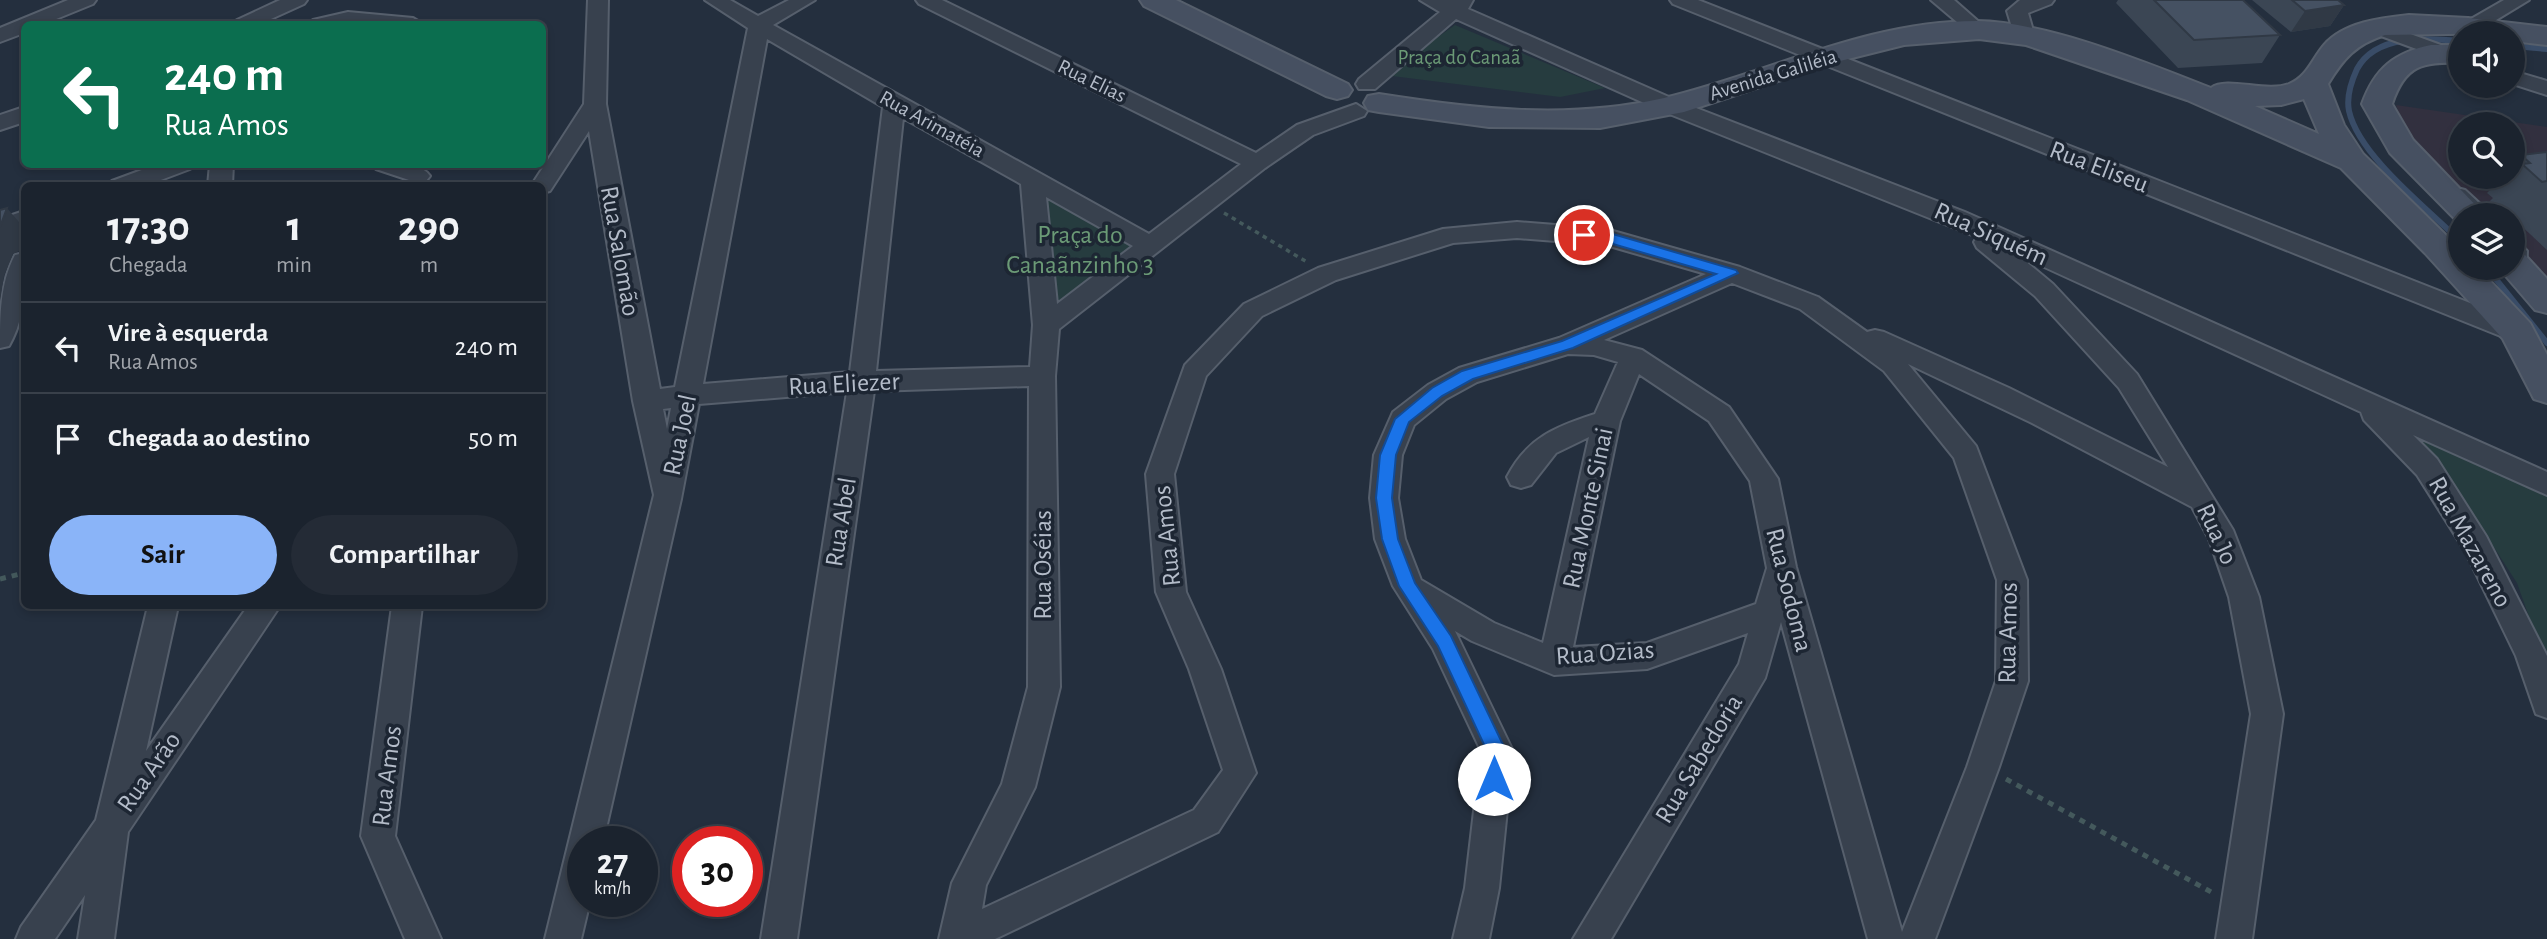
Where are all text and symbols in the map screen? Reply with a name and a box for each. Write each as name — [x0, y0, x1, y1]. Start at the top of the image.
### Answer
map controls — [2448, 21, 2525, 280]
button: sound — [2448, 21, 2525, 98]
street label: Avenida Galiléia — [1707, 46, 1839, 104]
park label: Praça do Canaã — [1397, 47, 1521, 68]
icon: left — [49, 49, 140, 140]
text: 240 m — [164, 51, 284, 100]
street label: Rua Elias — [1055, 56, 1129, 106]
street label: Rua Arimatéia — [876, 87, 988, 162]
text: Rua Amos — [164, 109, 289, 141]
button: search — [2448, 112, 2525, 189]
street label: Rua Eliseu — [2046, 136, 2152, 198]
street label: Rua Salomão — [596, 184, 644, 318]
street label: Rua Siquém — [1930, 197, 2052, 271]
button: layers — [2448, 203, 2525, 280]
pin — [1554, 205, 1614, 265]
text: 17:30 — [107, 206, 190, 248]
text: 1 — [286, 206, 302, 248]
text: 290 — [398, 206, 460, 248]
icon: arrive — [1565, 216, 1603, 254]
park label: Praça do Canaãnzinho 3 — [1006, 222, 1154, 278]
text: Chegada — [109, 254, 188, 277]
text: min — [276, 254, 312, 277]
text: m — [420, 254, 438, 277]
text: Vire à esquerda — [108, 320, 269, 346]
icon: left — [49, 329, 87, 367]
text: 240 m — [455, 334, 518, 360]
text: Rua Amos — [108, 351, 198, 374]
street label: Rua Eliezer — [788, 368, 901, 400]
street label: Rua Joel — [659, 392, 701, 478]
icon: arrive — [49, 420, 87, 458]
text: Chegada ao destino — [108, 425, 310, 451]
text: 50 m — [468, 425, 518, 451]
street label: Rua Monte Sinai — [1558, 425, 1618, 591]
street label: Rua Mazareno — [2424, 472, 2516, 612]
street label: Rua Abel — [821, 475, 861, 569]
street label: Rua Amos — [1149, 484, 1185, 588]
street label: Rua Jo — [2192, 500, 2242, 568]
street label: Rua Oséias — [1030, 510, 1056, 620]
button: Sair — [49, 515, 277, 595]
button: Compartilhar — [291, 515, 518, 595]
street label: Rua Sodoma — [1761, 525, 1817, 655]
street label: Rua Amos — [1994, 582, 2022, 684]
street label: Rua Ozias — [1555, 637, 1655, 669]
street label: Rua Sabedoria — [1650, 690, 1748, 828]
street label: Rua Amos — [368, 724, 406, 828]
street label: Rua Arão — [112, 727, 186, 817]
position arrow — [1457, 742, 1531, 816]
speed limit sign: 30 — [672, 826, 763, 917]
text: 27 — [597, 845, 628, 880]
text: km/h — [594, 880, 631, 898]

